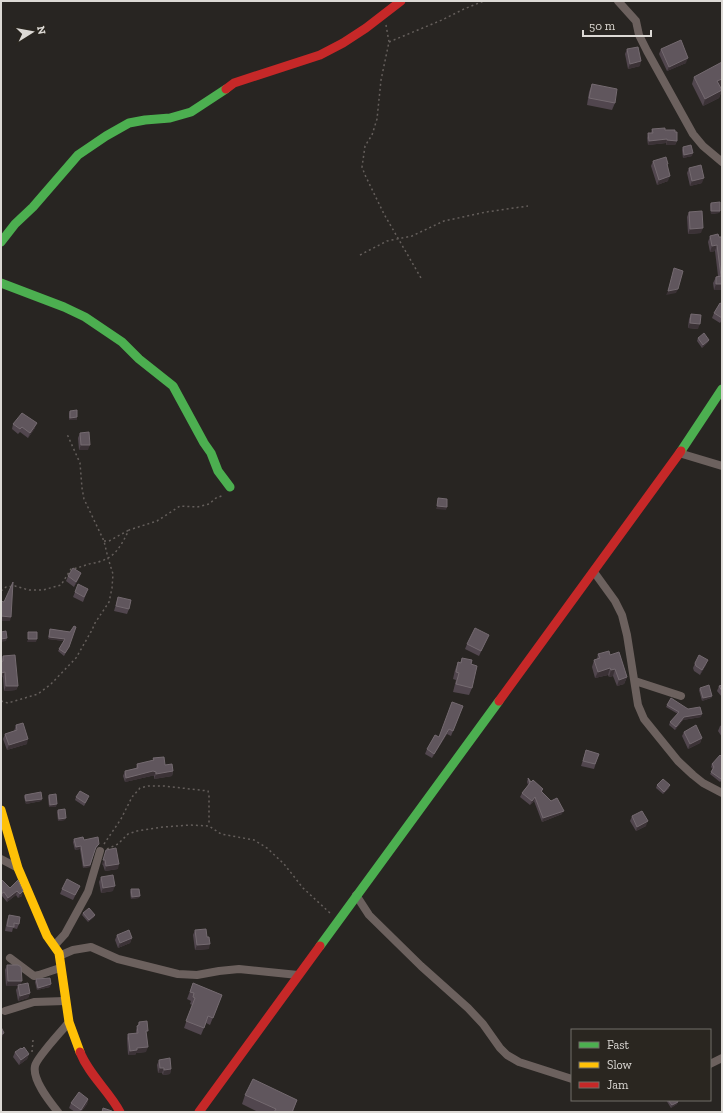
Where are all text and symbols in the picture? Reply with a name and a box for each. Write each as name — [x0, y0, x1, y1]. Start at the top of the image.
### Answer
north arrow — [12, 12, 52, 52]
scale bar — [583, 12, 651, 38]
text: 50 m — [589, 19, 616, 33]
text: N — [34, 25, 49, 36]
legend — [571, 1029, 711, 1101]
text: Fast — [607, 1038, 630, 1052]
text: Slow — [607, 1058, 633, 1072]
text: Jam — [607, 1078, 629, 1092]

